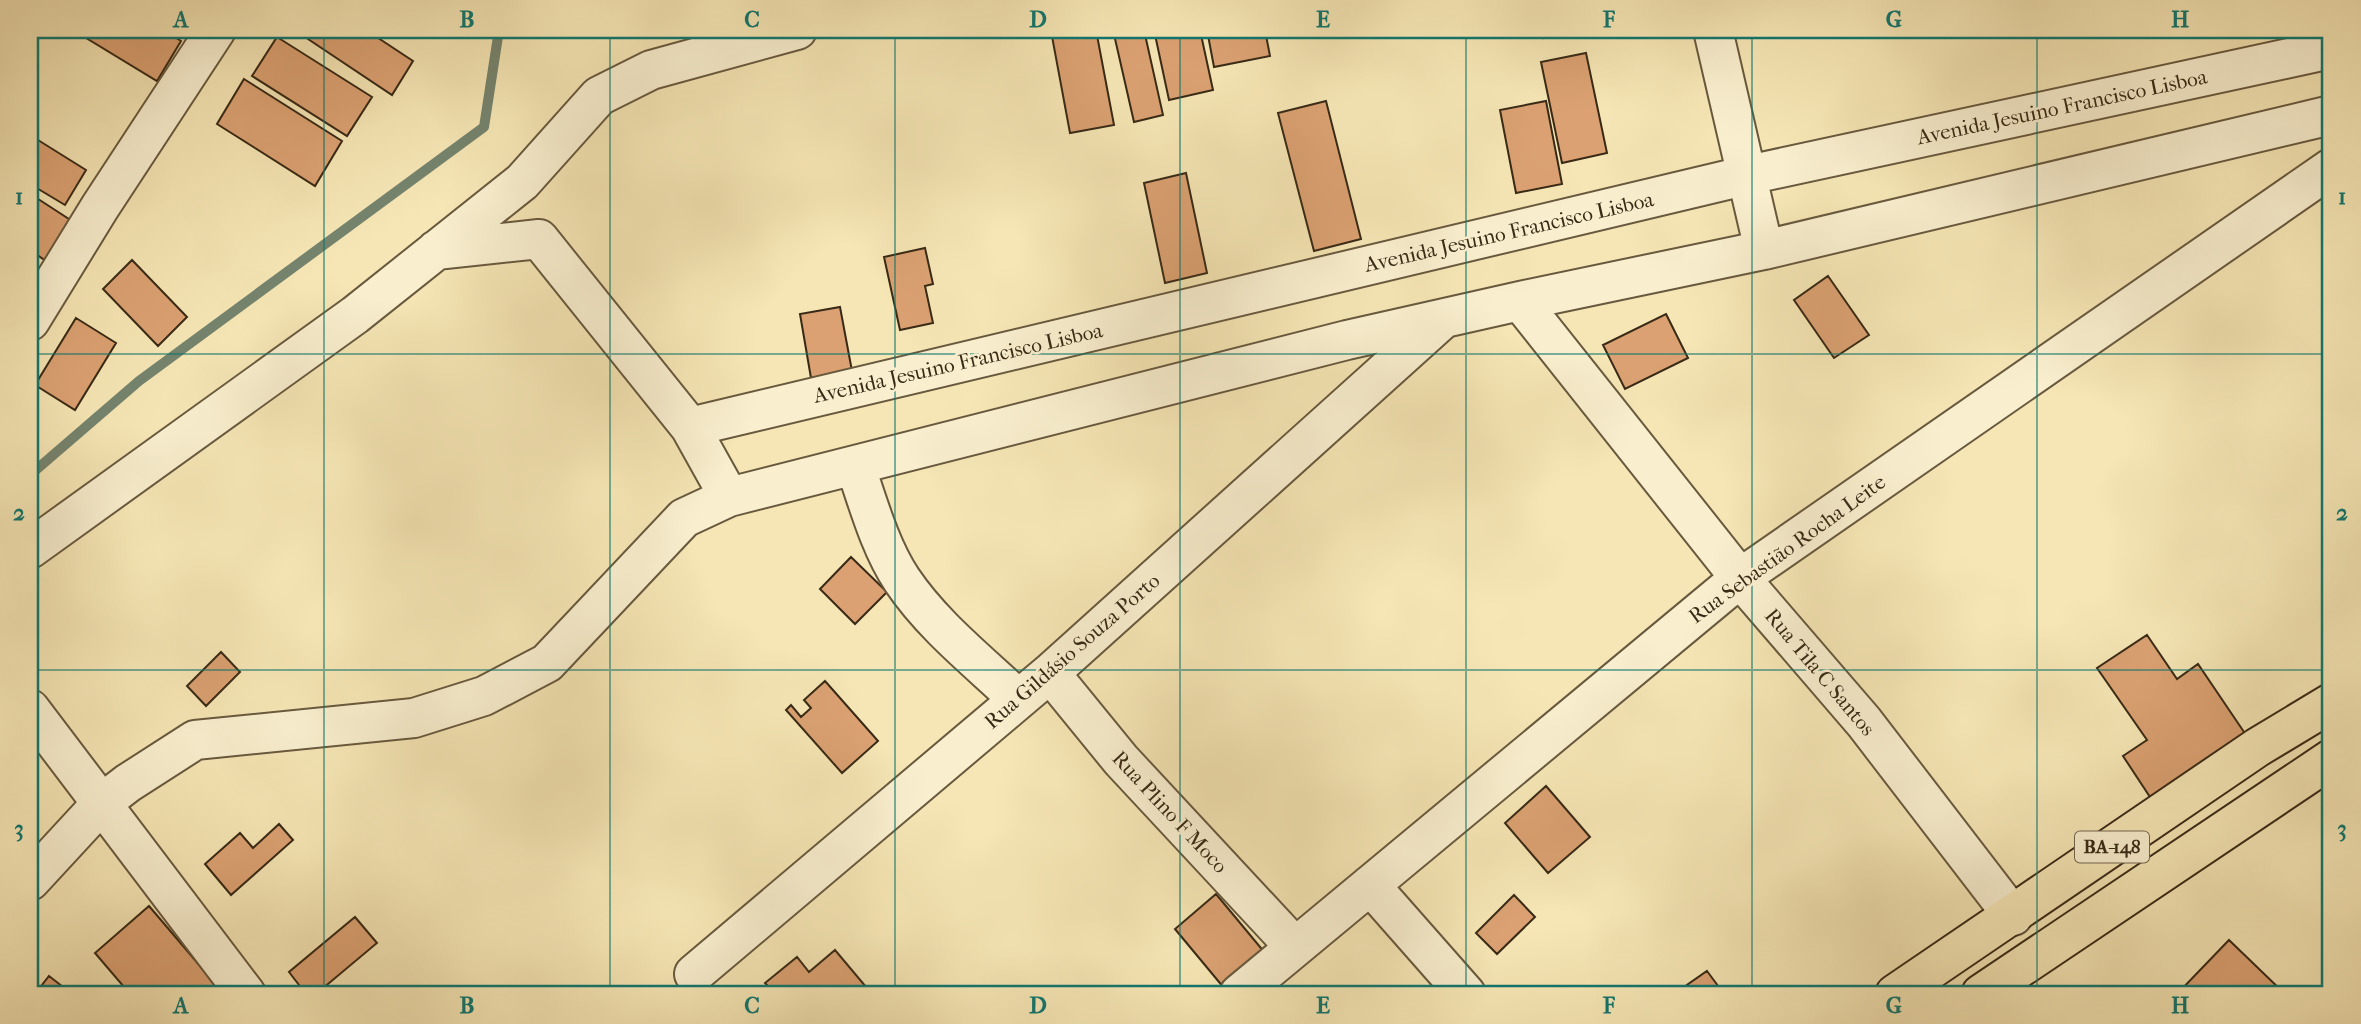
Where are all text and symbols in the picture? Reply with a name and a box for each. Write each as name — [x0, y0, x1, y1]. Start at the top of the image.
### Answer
text: A — [172, 6, 190, 33]
text: B — [460, 6, 475, 33]
text: C — [744, 6, 760, 33]
text: D — [1029, 6, 1047, 33]
text: E — [1316, 6, 1330, 33]
text: F — [1602, 6, 1616, 33]
text: G — [1886, 6, 1902, 33]
text: H — [2171, 6, 2189, 33]
street label: Avenida Jesuino Francisco Lisboa — [1914, 64, 2210, 150]
text: 1 — [15, 183, 23, 210]
text: 1 — [2338, 183, 2346, 210]
street label: Avenida Jesuino Francisco Lisboa — [1361, 187, 1656, 277]
street label: Avenida Jesuino Francisco Lisboa — [810, 318, 1105, 408]
street label: Rua Sebastião Rocha Leite — [1684, 470, 1890, 628]
text: 2 — [13, 499, 25, 526]
text: 2 — [2336, 499, 2348, 526]
street label: Rua Gildásio Souza Porto — [979, 568, 1165, 734]
street label: Rua Tila C Santos — [1760, 604, 1880, 740]
street label: Rua Plino F Moco — [1107, 746, 1233, 878]
text: 3 — [14, 815, 24, 842]
text: 3 — [2337, 815, 2347, 842]
road number: BA-148 — [2075, 832, 2149, 862]
text: A — [172, 992, 190, 1019]
text: B — [460, 992, 475, 1019]
text: C — [744, 992, 760, 1019]
text: D — [1029, 992, 1047, 1019]
text: E — [1316, 992, 1330, 1019]
text: F — [1602, 992, 1616, 1019]
text: G — [1886, 992, 1902, 1019]
text: H — [2171, 992, 2189, 1019]

